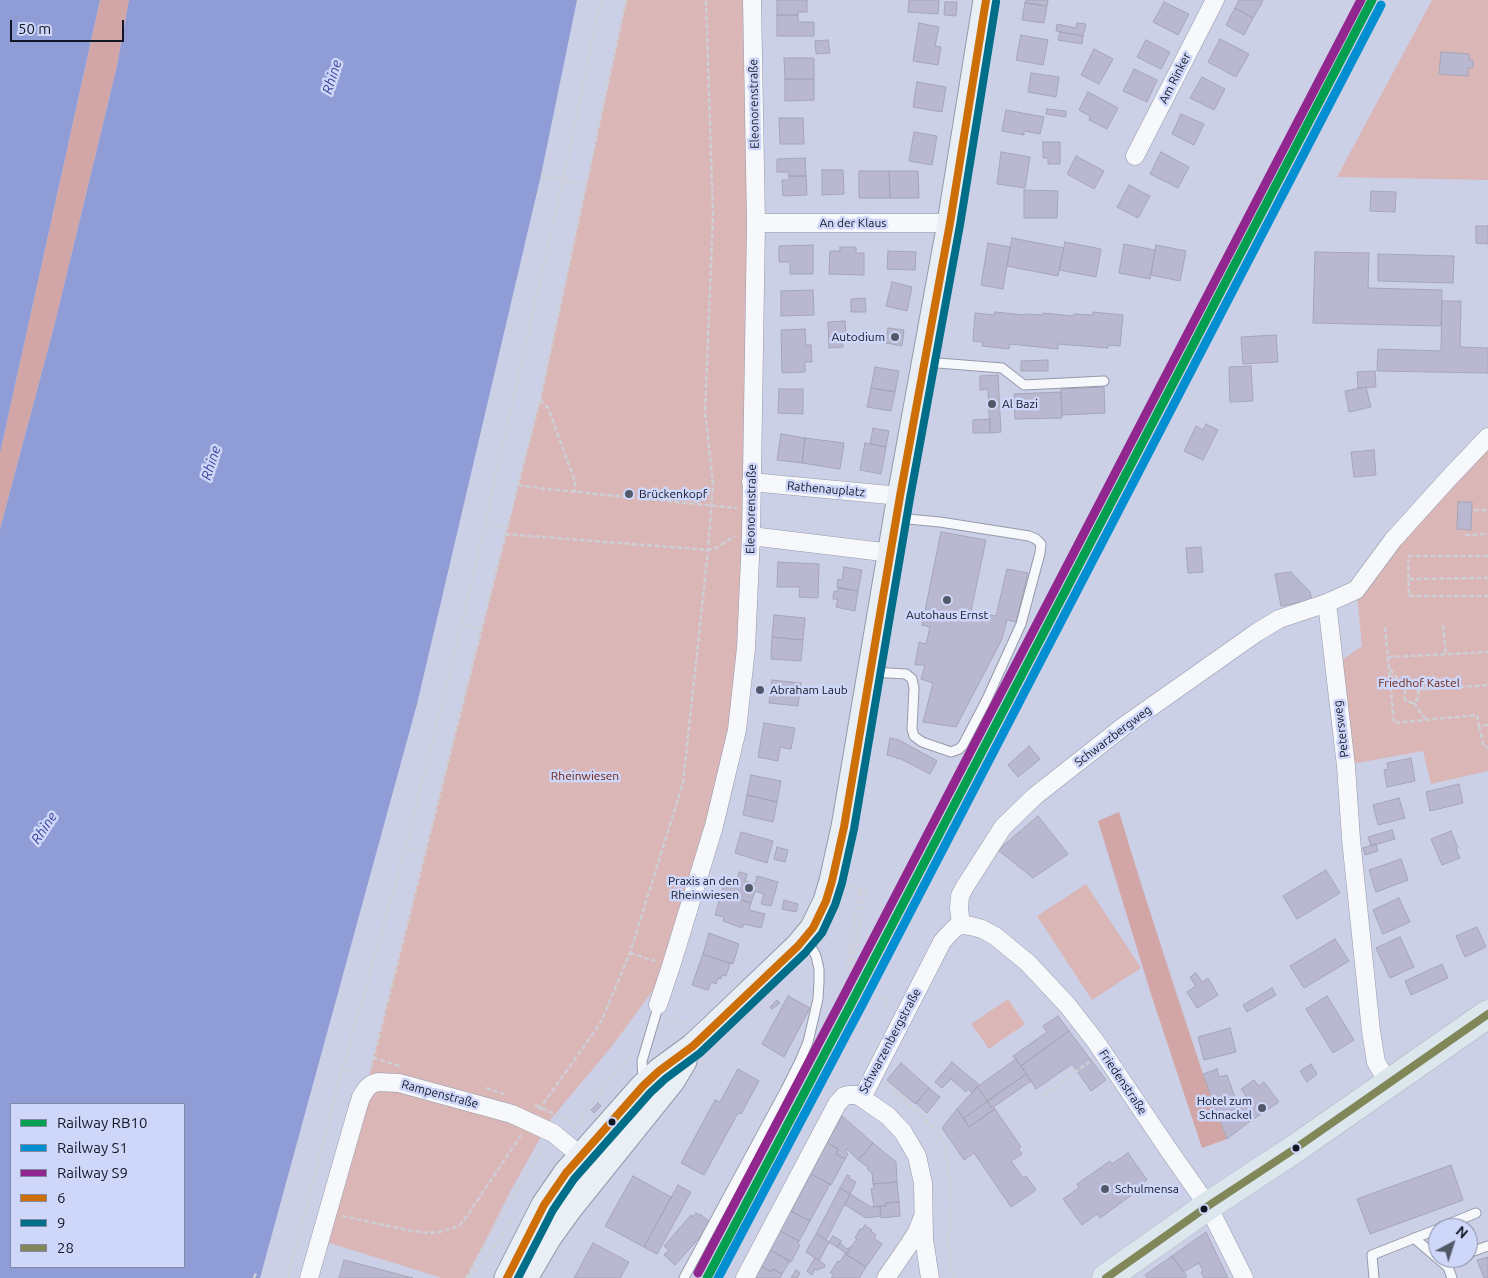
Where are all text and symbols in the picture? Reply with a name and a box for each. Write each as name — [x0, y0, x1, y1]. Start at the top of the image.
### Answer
scale bar — [12, 10, 126, 42]
text: 50 m — [18, 20, 51, 37]
street label: Am Rinker — [1156, 50, 1194, 106]
water label: Rhine — [319, 58, 345, 96]
street label: Eleonorenstraße — [746, 59, 762, 149]
street label: An der Klaus — [819, 216, 887, 230]
place label: Autodium — [831, 330, 885, 344]
marker: Autodium — [889, 331, 901, 343]
place label: Al Bazi — [1002, 397, 1038, 411]
marker: Al Bazi — [986, 398, 998, 410]
water label: Rhine — [198, 444, 224, 482]
street label: Eleonorenstraße — [743, 464, 759, 554]
street label: Rathenauplatz — [786, 478, 866, 500]
place label: Brückenkopf — [639, 487, 707, 501]
marker: Brückenkopf — [623, 488, 635, 500]
marker: Autohaus Ernst — [941, 594, 953, 606]
place label: Autohaus Ernst — [906, 608, 988, 622]
park label: Friedhof Kastel — [1378, 676, 1460, 690]
place label: Abraham Laub — [770, 683, 848, 697]
marker: Abraham Laub — [754, 684, 766, 696]
street label: Petersweg — [1330, 700, 1352, 758]
street label: Schwarzbergweg — [1072, 703, 1154, 769]
park label: Rheinwiesen — [551, 769, 619, 783]
water label: Rhine — [27, 809, 61, 847]
place label: Praxis an den Rheinwiesen — [668, 874, 739, 902]
marker: Praxis an den Rheinwiesen — [743, 882, 755, 894]
street label: Schwarzenbergstraße — [856, 986, 924, 1096]
street label: Friedenstraße — [1096, 1047, 1150, 1117]
street label: Rampenstraße — [400, 1077, 480, 1111]
place label: Hotel zum Schnackel — [1197, 1094, 1252, 1122]
marker: Hotel zum Schnackel — [1256, 1102, 1268, 1114]
legend — [10, 1103, 185, 1268]
text: Railway RB10 — [57, 1114, 147, 1131]
unlabelled marker — [607, 1117, 617, 1127]
text: Railway S1 — [57, 1139, 128, 1156]
unlabelled marker — [1291, 1143, 1301, 1153]
text: Railway S9 — [57, 1164, 128, 1181]
place label: Schulmensa — [1115, 1182, 1179, 1196]
marker: Schulmensa — [1099, 1183, 1111, 1195]
text: 6 — [57, 1189, 65, 1206]
unlabelled marker — [1199, 1204, 1209, 1214]
text: 9 — [57, 1214, 65, 1231]
north arrow — [1428, 1218, 1478, 1268]
text: N — [1453, 1223, 1471, 1242]
text: 28 — [57, 1239, 74, 1256]

